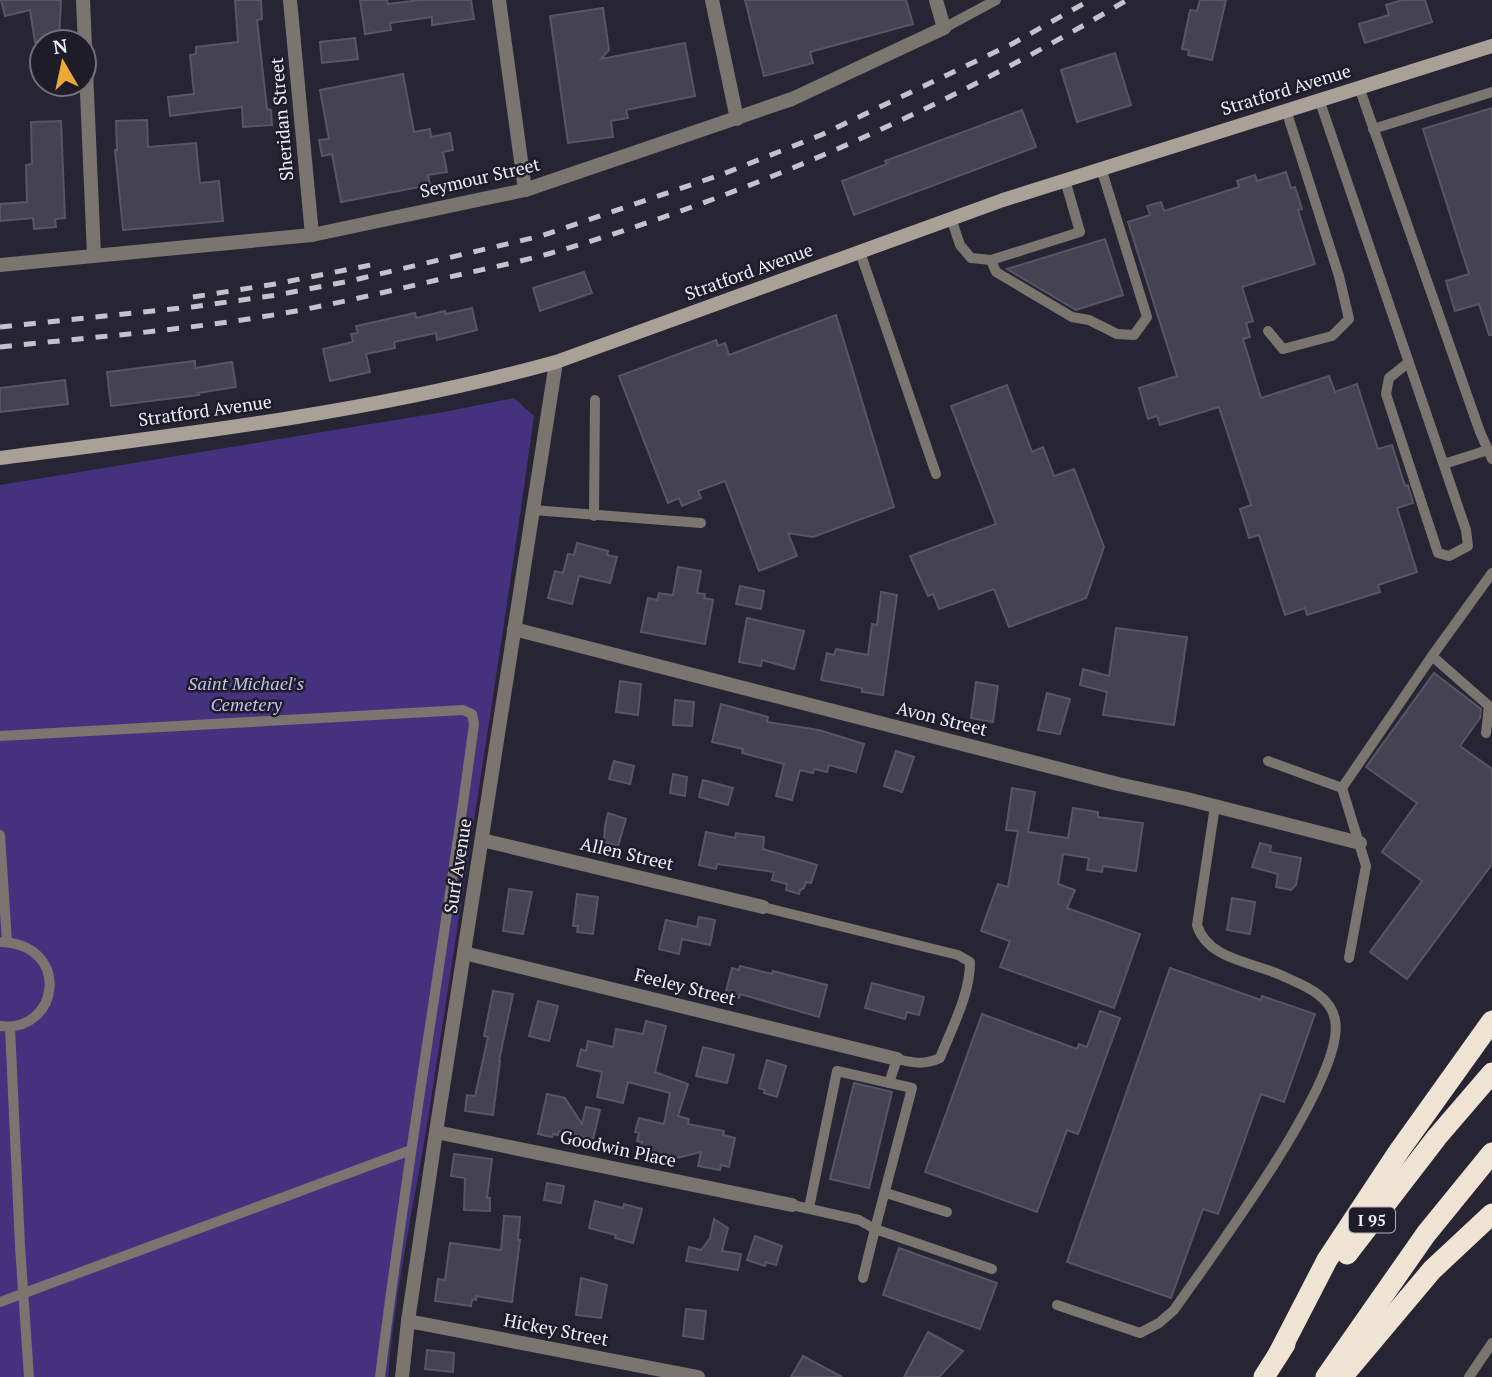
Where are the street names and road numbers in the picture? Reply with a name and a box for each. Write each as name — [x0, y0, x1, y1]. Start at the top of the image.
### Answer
street label: Sheridan Street — [264, 56, 298, 182]
street label: Stratford Avenue — [1218, 58, 1354, 120]
street label: Seymour Street — [417, 151, 543, 203]
street label: Stratford Avenue — [681, 237, 816, 305]
street label: Stratford Avenue — [137, 389, 273, 431]
street label: Avon Street — [894, 695, 991, 741]
street label: Surf Avenue — [438, 817, 476, 915]
street label: Allen Street — [578, 831, 677, 876]
street label: Feeley Street — [632, 962, 739, 1010]
street label: Goodwin Place — [558, 1124, 679, 1172]
road number: I 95 — [1349, 1208, 1395, 1232]
street label: Hickey Street — [502, 1307, 611, 1351]

